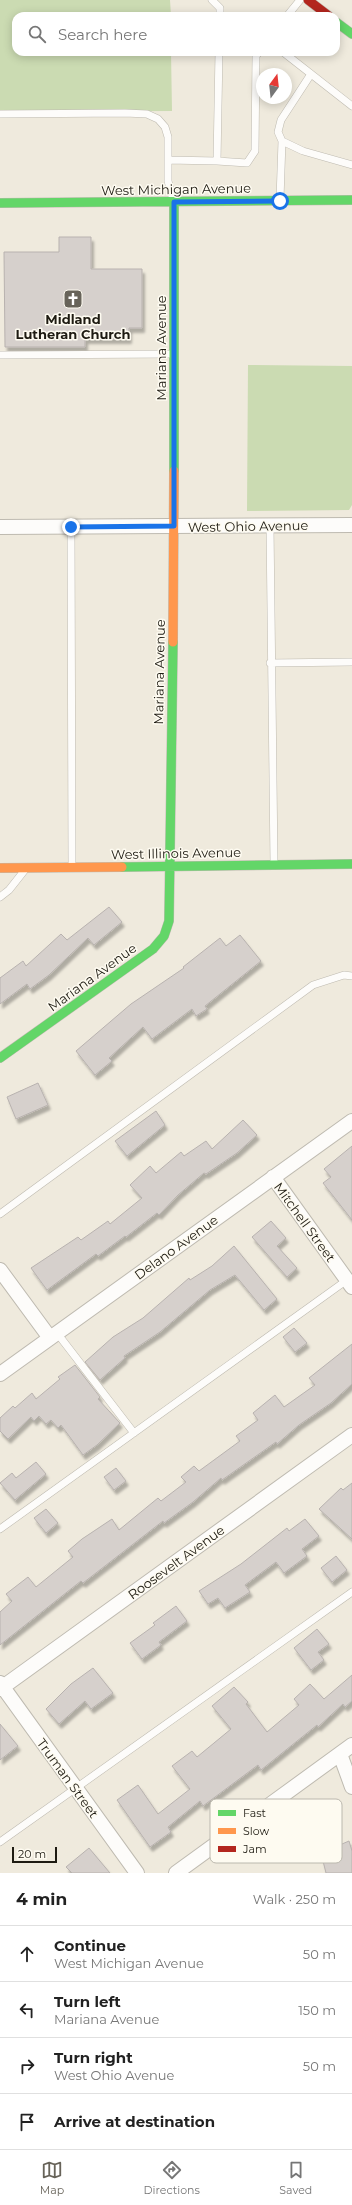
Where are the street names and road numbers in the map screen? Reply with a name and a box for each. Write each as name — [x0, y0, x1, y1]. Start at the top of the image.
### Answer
street label: West Michigan Avenue — [101, 180, 251, 198]
street label: Mariana Avenue — [153, 295, 169, 401]
street label: West Ohio Avenue — [188, 517, 308, 535]
street label: Mariana Avenue — [150, 619, 168, 725]
street label: West Illinois Avenue — [111, 844, 241, 862]
street label: Mariana Avenue — [45, 939, 139, 1014]
street label: Mitchell Street — [271, 1179, 339, 1265]
street label: Delano Avenue — [131, 1211, 221, 1283]
street label: Roosevelt Avenue — [125, 1521, 228, 1602]
street label: Truman Street — [34, 1735, 102, 1821]

